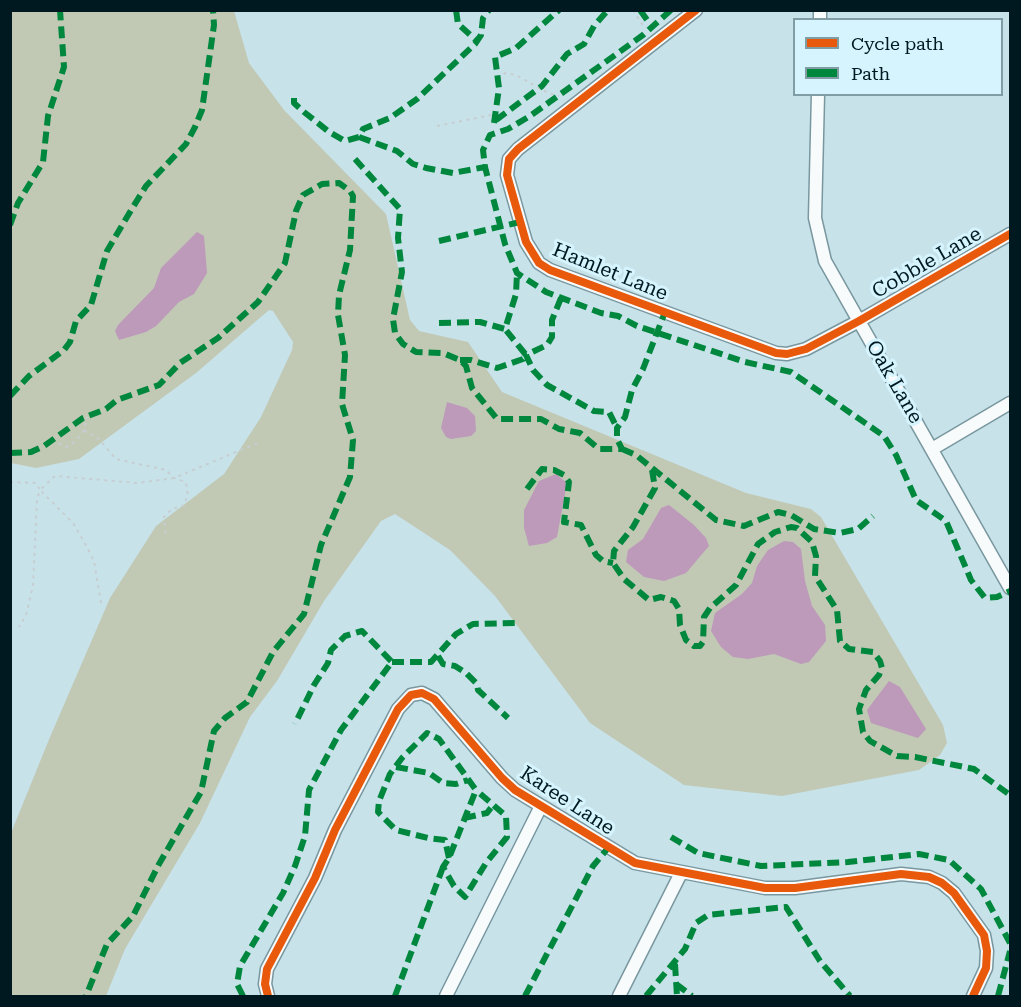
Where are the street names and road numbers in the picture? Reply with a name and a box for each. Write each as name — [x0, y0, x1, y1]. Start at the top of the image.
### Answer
street label: Cobble Lane — [868, 222, 986, 304]
street label: Hamlet Lane — [549, 238, 671, 306]
street label: Oak Lane — [861, 336, 927, 428]
street label: Karee Lane — [515, 762, 619, 840]

